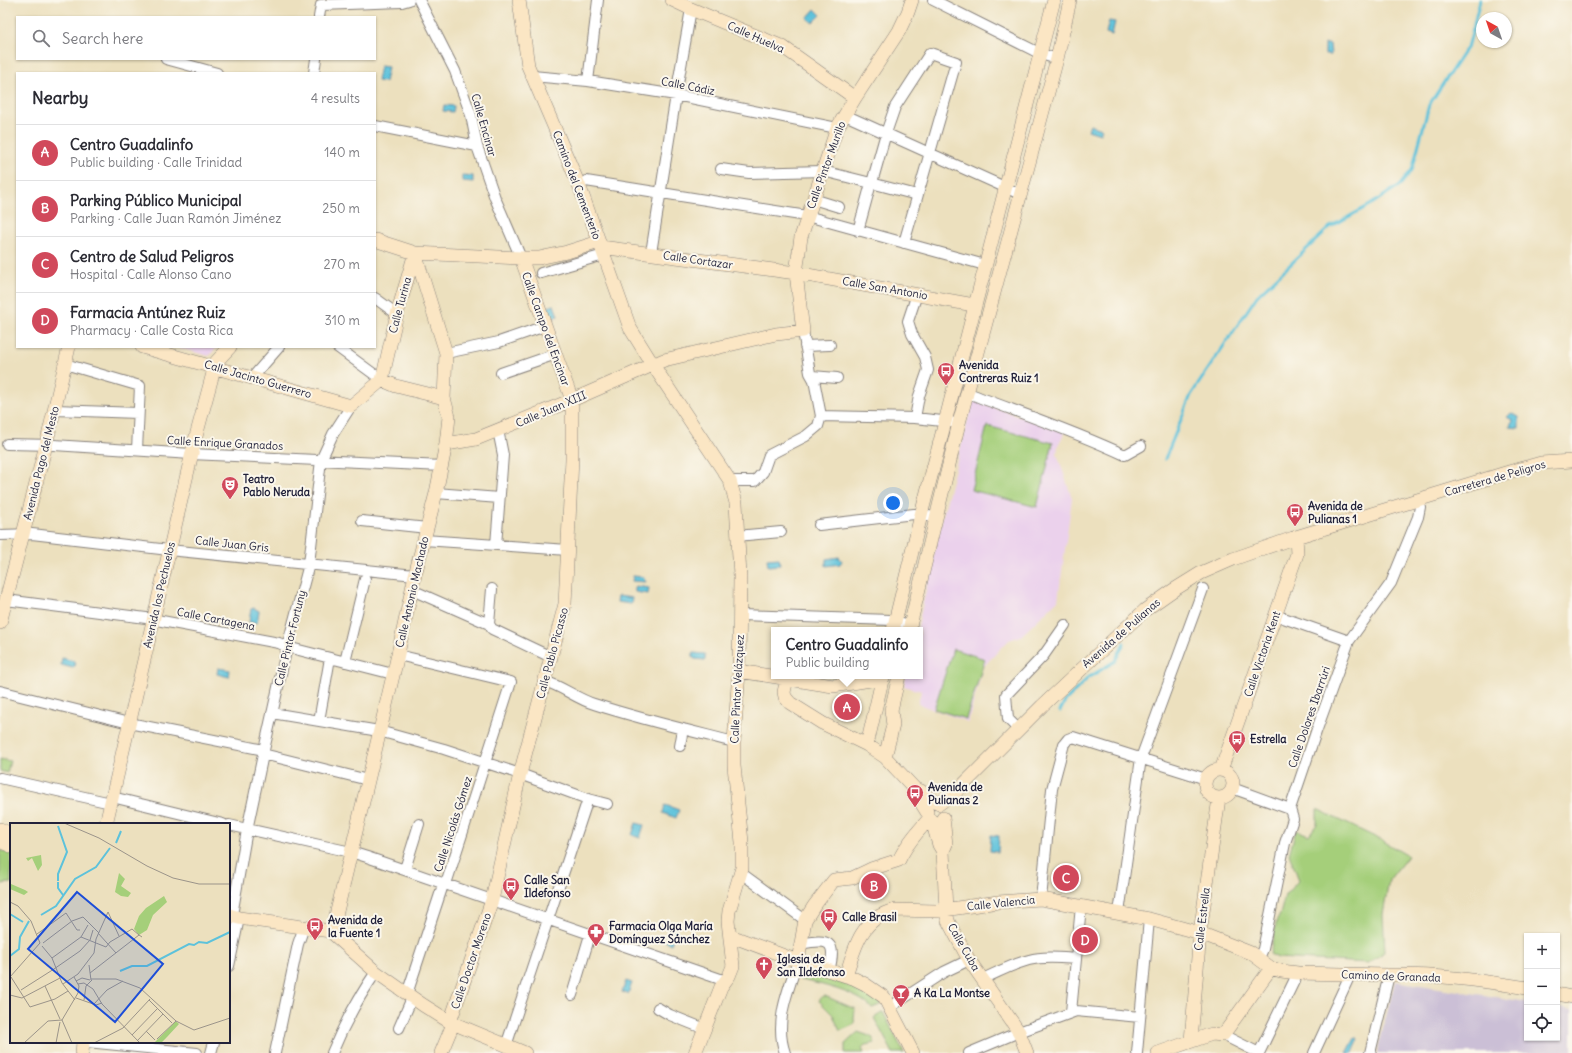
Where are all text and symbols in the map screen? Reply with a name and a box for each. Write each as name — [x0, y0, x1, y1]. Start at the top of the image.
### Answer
north arrow — [1476, 12, 1512, 48]
search box — [16, 16, 376, 60]
street label: Calle Huelva — [725, 18, 787, 56]
icon: search — [30, 27, 52, 49]
text: Search here — [62, 29, 143, 48]
street label: Calle Cádiz — [660, 74, 716, 98]
text: Nearby — [32, 87, 88, 109]
text: 4 results — [311, 90, 360, 107]
street label: Calle Encinar — [468, 92, 500, 159]
street label: Calle Pintor Murillo — [804, 119, 848, 211]
street label: Camino del Cementerio — [550, 129, 604, 241]
text: Centro Guadalinfo — [70, 135, 193, 154]
text: A — [41, 144, 49, 161]
text: 140 m — [324, 144, 360, 161]
text: Public building · Calle Trinidad — [70, 154, 242, 171]
text: Parking Público Municipal — [70, 191, 242, 210]
text: B — [41, 200, 49, 217]
text: 250 m — [322, 200, 360, 217]
text: Parking · Calle Juan Ramón Jiménez — [70, 210, 281, 227]
text: Centro de Salud Peligros — [70, 247, 234, 266]
street label: Calle Cortazar — [662, 248, 734, 272]
text: C — [41, 256, 49, 273]
text: 270 m — [323, 256, 360, 273]
text: Hospital · Calle Alonso Cano — [70, 266, 232, 283]
street label: Calle Campo del Encinar — [519, 270, 573, 388]
street label: Calle San Antonio — [841, 274, 929, 302]
street label: Calle Turina — [386, 275, 414, 335]
text: Farmacia Antúnez Ruiz — [70, 303, 226, 322]
text: D — [40, 312, 50, 329]
text: 310 m — [325, 312, 360, 329]
text: Pharmacy · Calle Costa Rica — [70, 322, 233, 339]
street label: Calle Jacinto Guerrero — [203, 357, 313, 401]
place label: Avenida Contreras Ruiz 1 — [959, 358, 1039, 385]
bus stop icon: Avenida Contreras Ruiz 1 — [936, 361, 956, 386]
street label: Calle Juan XIII — [514, 388, 589, 430]
street label: Avenida Pago del Mesto — [20, 405, 62, 521]
street label: Calle Enrique Granados — [166, 433, 284, 453]
street label: Carretera de Peligros — [1443, 457, 1547, 499]
place label: Teatro Pablo Neruda — [243, 472, 311, 499]
theatre icon: Teatro Pablo Neruda — [220, 475, 240, 500]
your location — [883, 493, 903, 513]
place label: Avenida de Pulianas 1 — [1308, 499, 1363, 526]
bus stop icon: Avenida de Pulianas 1 — [1285, 502, 1305, 527]
street label: Calle Juan Gris — [194, 533, 270, 555]
street label: Calle Antonio Machado — [392, 535, 432, 649]
street label: Avenida los Pechuelos — [140, 540, 178, 650]
street label: Calle Pintor Fortuny — [271, 589, 309, 687]
street label: Avenida de Pulianas — [1079, 595, 1163, 671]
street label: Calle Cartagena — [176, 605, 256, 633]
street label: Calle Pablo Picasso — [533, 606, 571, 700]
street label: Calle Victoria Kent — [1241, 609, 1283, 699]
popup — [771, 627, 923, 679]
street label: Calle Pintor Velázquez — [727, 634, 747, 744]
text: Centro Guadalinfo — [785, 635, 909, 654]
text: Public building — [785, 654, 870, 671]
street label: Calle Dolores Ibarrúri — [1285, 664, 1333, 770]
pin: A — [834, 692, 860, 722]
bus stop icon: Estrella — [1227, 729, 1247, 754]
place label: Estrella — [1250, 732, 1287, 746]
street label: Calle Nicolás Gómez — [431, 774, 475, 874]
place label: Avenida de Pulianas 2 — [928, 780, 983, 807]
bus stop icon: Avenida de Pulianas 2 — [905, 783, 925, 808]
inset map — [10, 823, 230, 1043]
pin: C — [1053, 863, 1079, 893]
pin: B — [861, 871, 887, 901]
place label: Calle San Ildefonso — [524, 873, 571, 900]
bus stop icon: Calle San Ildefonso — [501, 876, 521, 901]
street label: Calle Estrella — [1191, 887, 1213, 951]
street label: Calle Valencia — [966, 892, 1036, 914]
bus stop icon: Calle Brasil — [819, 907, 839, 932]
place label: Calle Brasil — [842, 910, 897, 924]
street label: Calle Doctor Moreno — [448, 911, 494, 1011]
place label: Avenida de la Fuente 1 — [328, 913, 383, 940]
bus stop icon: Avenida de la Fuente 1 — [305, 916, 325, 941]
place label: Farmacia Olga María Domínguez Sánchez — [609, 919, 713, 947]
street label: Calle Cuba — [945, 921, 983, 973]
pharmacy icon: Farmacia Olga María Domínguez Sánchez — [586, 922, 606, 947]
pin: D — [1072, 925, 1098, 955]
map controls — [1524, 933, 1560, 1041]
button: + — [1524, 933, 1560, 969]
place label: Iglesia de San Ildefonso — [777, 952, 845, 979]
church icon: Iglesia de San Ildefonso — [754, 955, 774, 980]
street label: Camino de Granada — [1341, 967, 1441, 985]
button: − — [1524, 969, 1560, 1005]
bar icon: A Ka La Montse — [891, 983, 911, 1008]
place label: A Ka La Montse — [914, 986, 990, 1000]
button: locate — [1524, 1005, 1560, 1041]

